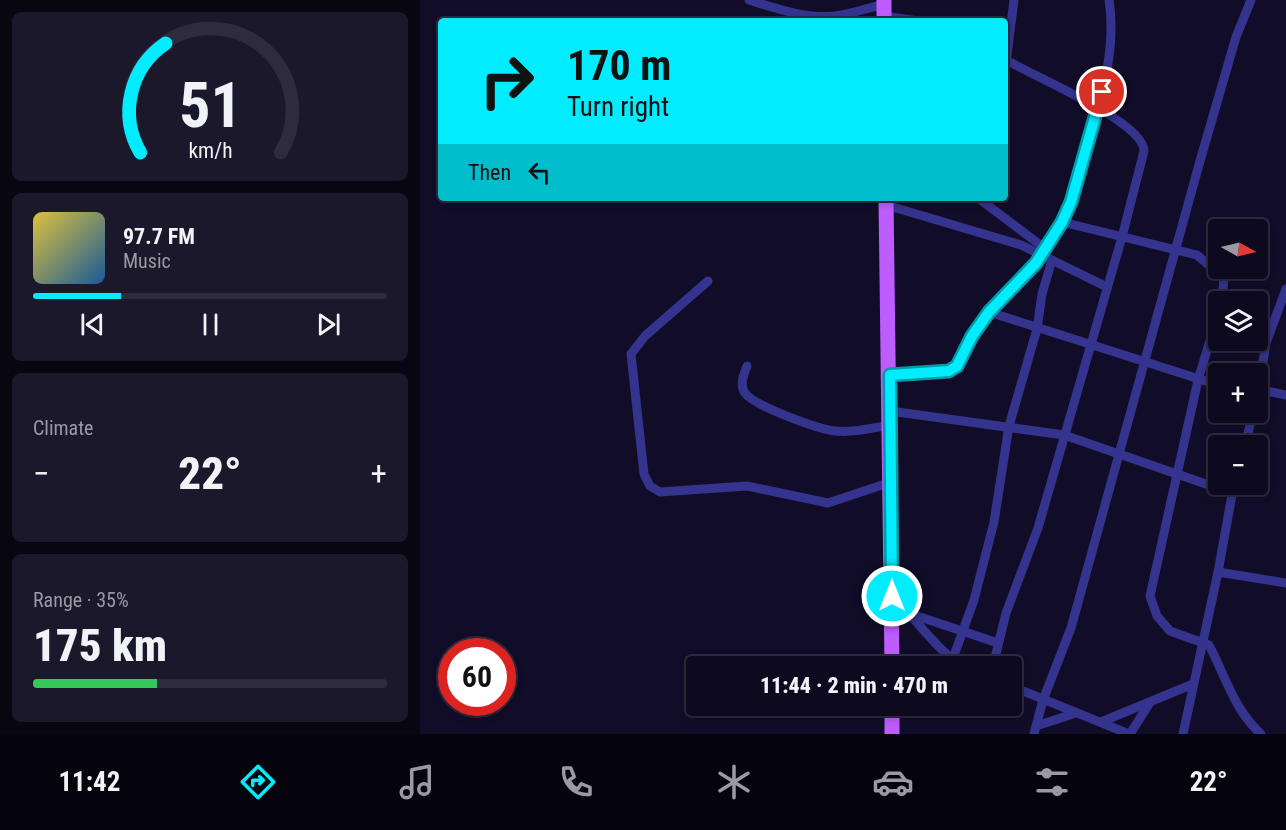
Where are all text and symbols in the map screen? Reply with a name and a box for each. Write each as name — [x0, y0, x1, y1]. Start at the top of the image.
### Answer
text: 170 m — [567, 41, 672, 90]
icon: right — [468, 42, 546, 120]
pin — [1076, 66, 1127, 117]
text: 51 — [178, 69, 242, 142]
icon: arrive — [1085, 75, 1118, 108]
text: Turn right — [567, 91, 669, 123]
text: km/h — [188, 139, 232, 164]
icon: left — [523, 156, 556, 189]
text: Then — [468, 160, 511, 185]
north arrow — [1208, 219, 1268, 279]
map controls — [1208, 219, 1268, 495]
text: 97.7 FM — [123, 224, 195, 249]
text: Music — [123, 249, 171, 273]
button: layers — [1208, 291, 1268, 351]
icon: previous — [76, 308, 109, 341]
icon: pause — [194, 308, 227, 341]
icon: next — [312, 308, 345, 341]
button: + — [1208, 363, 1268, 423]
text: Climate — [33, 416, 93, 440]
button: − — [1208, 435, 1268, 495]
text: 22° — [178, 447, 242, 500]
text: − — [33, 454, 50, 493]
text: + — [371, 454, 387, 493]
position arrow — [860, 564, 924, 628]
text: Range · 35% — [33, 588, 129, 612]
text: 175 km — [33, 619, 167, 672]
speed limit sign: 60 — [438, 638, 516, 716]
text: 11:44 · 2 min · 470 m — [760, 673, 948, 698]
icon: directions — [237, 761, 279, 803]
icon: music — [396, 761, 438, 803]
icon: phone — [555, 761, 597, 803]
icon: climate — [713, 761, 755, 803]
icon: car — [872, 761, 914, 803]
icon: filters — [1031, 761, 1073, 803]
text: 11:42 — [58, 766, 120, 798]
text: 22° — [1190, 766, 1228, 798]

